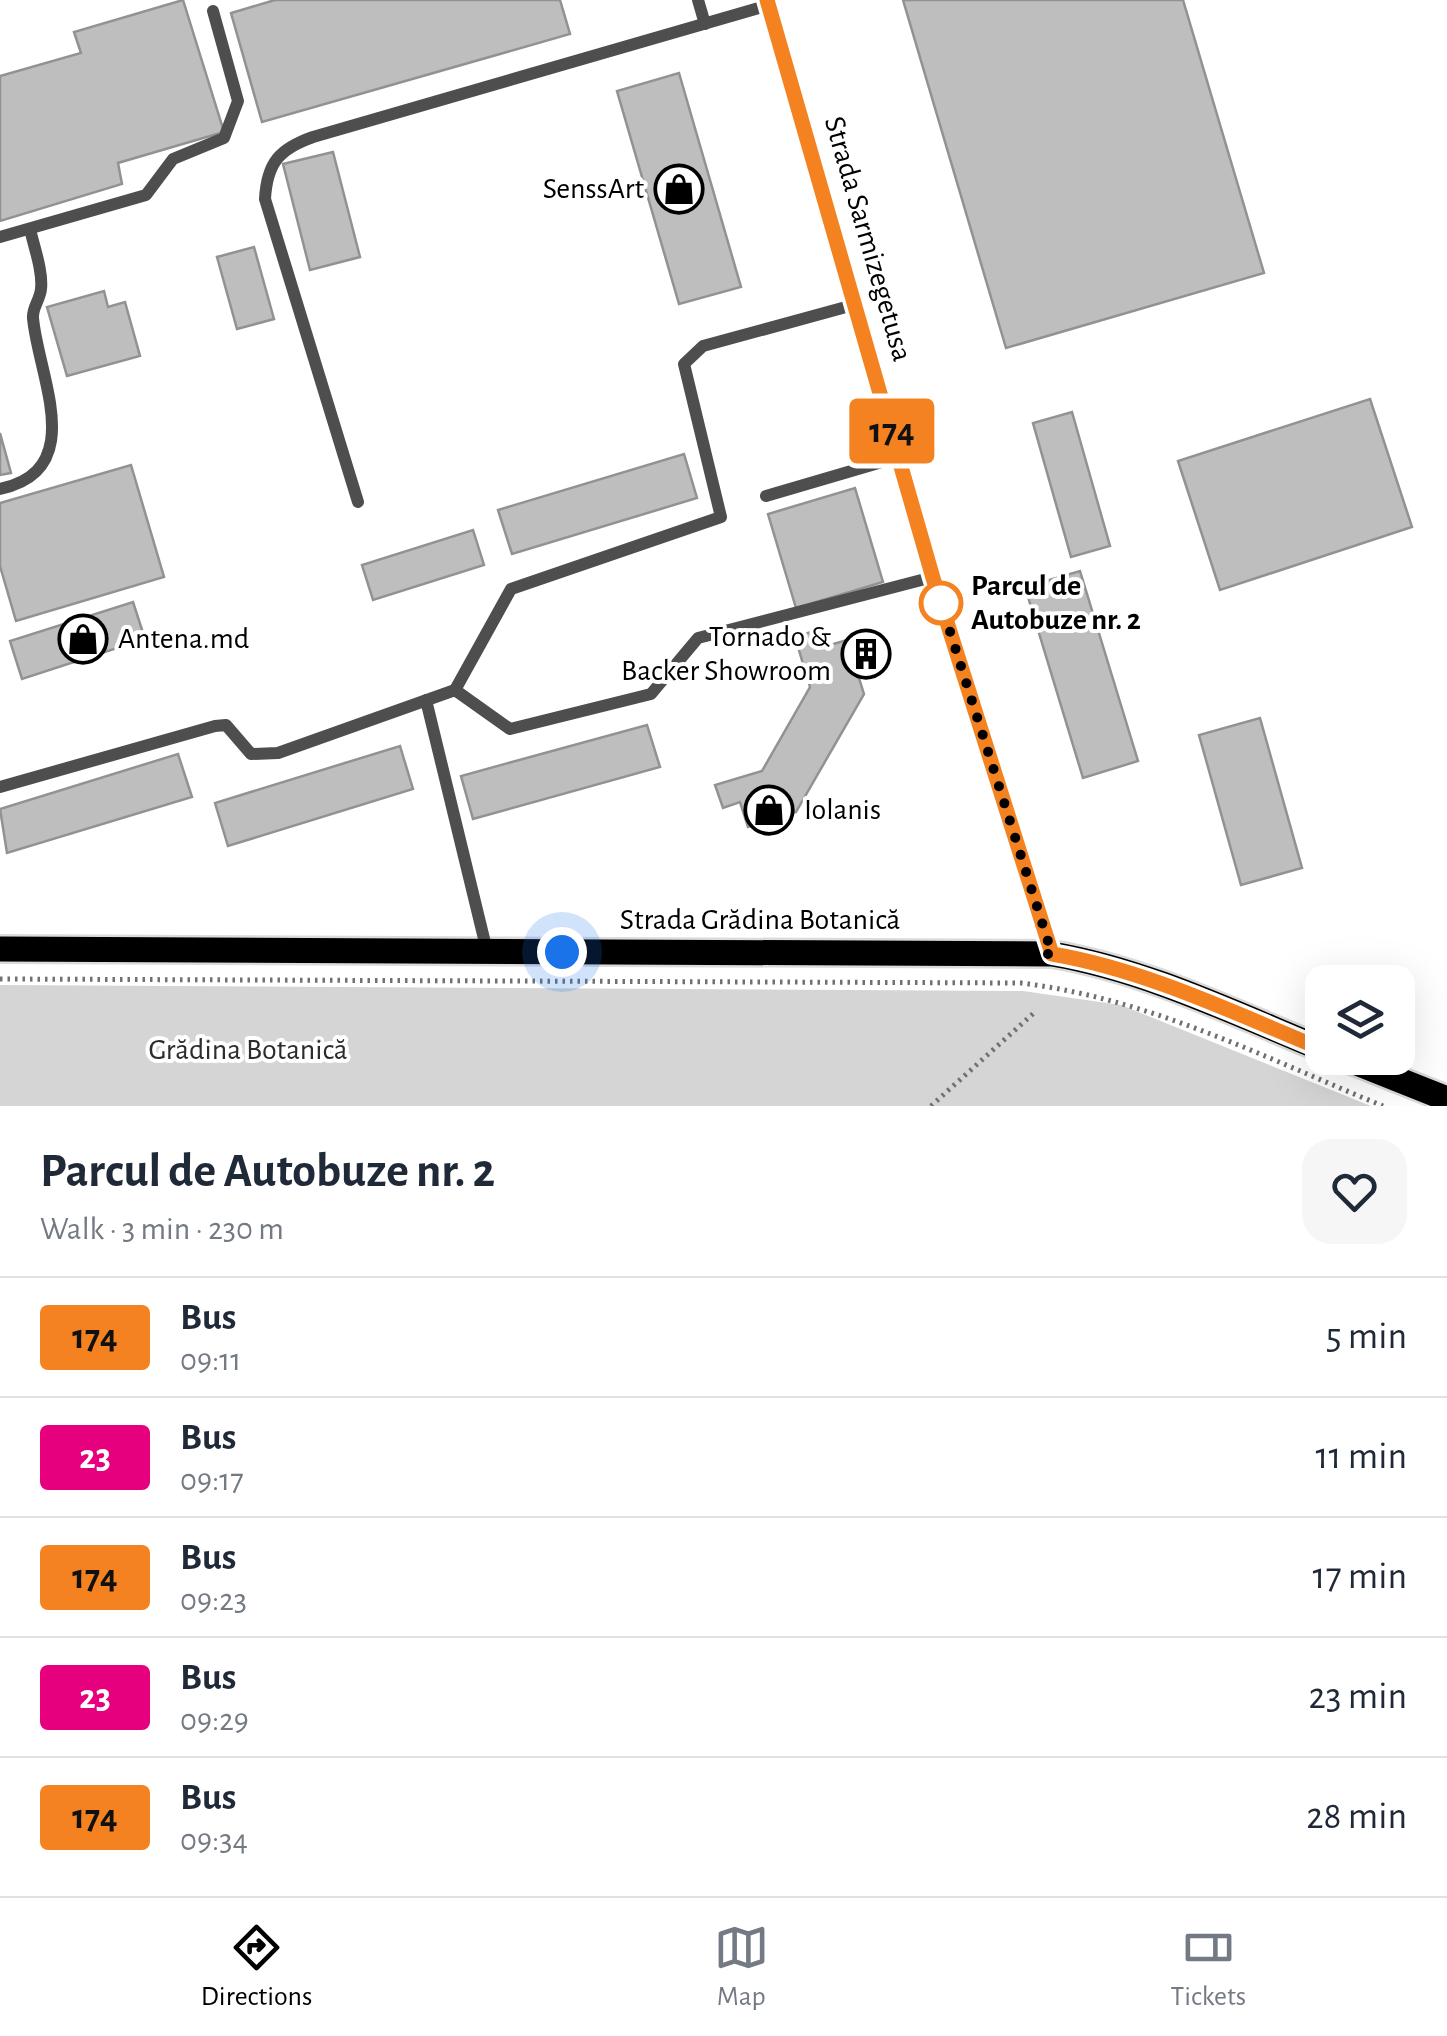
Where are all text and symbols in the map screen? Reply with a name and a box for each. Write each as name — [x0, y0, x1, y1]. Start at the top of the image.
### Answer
street label: Strada Sarmizegetusa — [819, 113, 917, 365]
shop icon: SenssArt — [653, 163, 705, 215]
place label: SenssArt — [543, 174, 644, 204]
line badge: 174 — [834, 398, 950, 464]
text: 174 — [869, 414, 915, 449]
place label: Parcul de Autobuze nr. 2 — [971, 571, 1141, 635]
marker: Parcul de Autobuze nr. 2 — [920, 582, 962, 624]
shop icon: Antena.md — [57, 613, 109, 665]
place label: Tornado & Backer Showroom — [621, 622, 831, 686]
place label: Antena.md — [118, 624, 249, 654]
building icon: Tornado & Backer Showroom — [840, 628, 892, 680]
shop icon: Iolanis — [743, 784, 795, 836]
place label: Iolanis — [804, 795, 881, 825]
street label: Strada Grădina Botanică — [620, 905, 900, 935]
your location — [537, 927, 587, 977]
map controls — [1305, 965, 1415, 1075]
button: layers — [1305, 965, 1415, 1075]
park label: Grădina Botanică — [148, 1035, 348, 1065]
button: heart — [1302, 1139, 1407, 1244]
text: Parcul de Autobuze nr. 2 — [40, 1148, 495, 1196]
text: Walk · 3 min · 230 m — [40, 1213, 284, 1245]
text: Bus — [180, 1299, 236, 1337]
text: 5 min — [1326, 1318, 1407, 1356]
text: 174 — [72, 1320, 118, 1355]
text: 09:11 — [180, 1344, 241, 1376]
text: Bus — [180, 1419, 236, 1457]
text: 11 min — [1315, 1438, 1407, 1476]
text: 23 — [79, 1440, 111, 1475]
text: 09:17 — [180, 1464, 244, 1496]
text: Bus — [180, 1539, 236, 1577]
text: 17 min — [1313, 1558, 1407, 1596]
text: 174 — [72, 1560, 118, 1595]
text: 09:23 — [180, 1584, 247, 1616]
text: Bus — [180, 1659, 236, 1697]
text: 23 min — [1309, 1678, 1407, 1716]
text: 23 — [79, 1680, 111, 1715]
text: 09:29 — [180, 1704, 249, 1736]
text: Bus — [180, 1779, 236, 1817]
text: 28 min — [1306, 1798, 1407, 1836]
text: 174 — [72, 1800, 118, 1835]
text: 09:34 — [180, 1824, 248, 1856]
tab: Directions — [201, 1920, 312, 2014]
tab: Map — [714, 1920, 769, 2014]
tab: Tickets — [1170, 1920, 1246, 2014]

